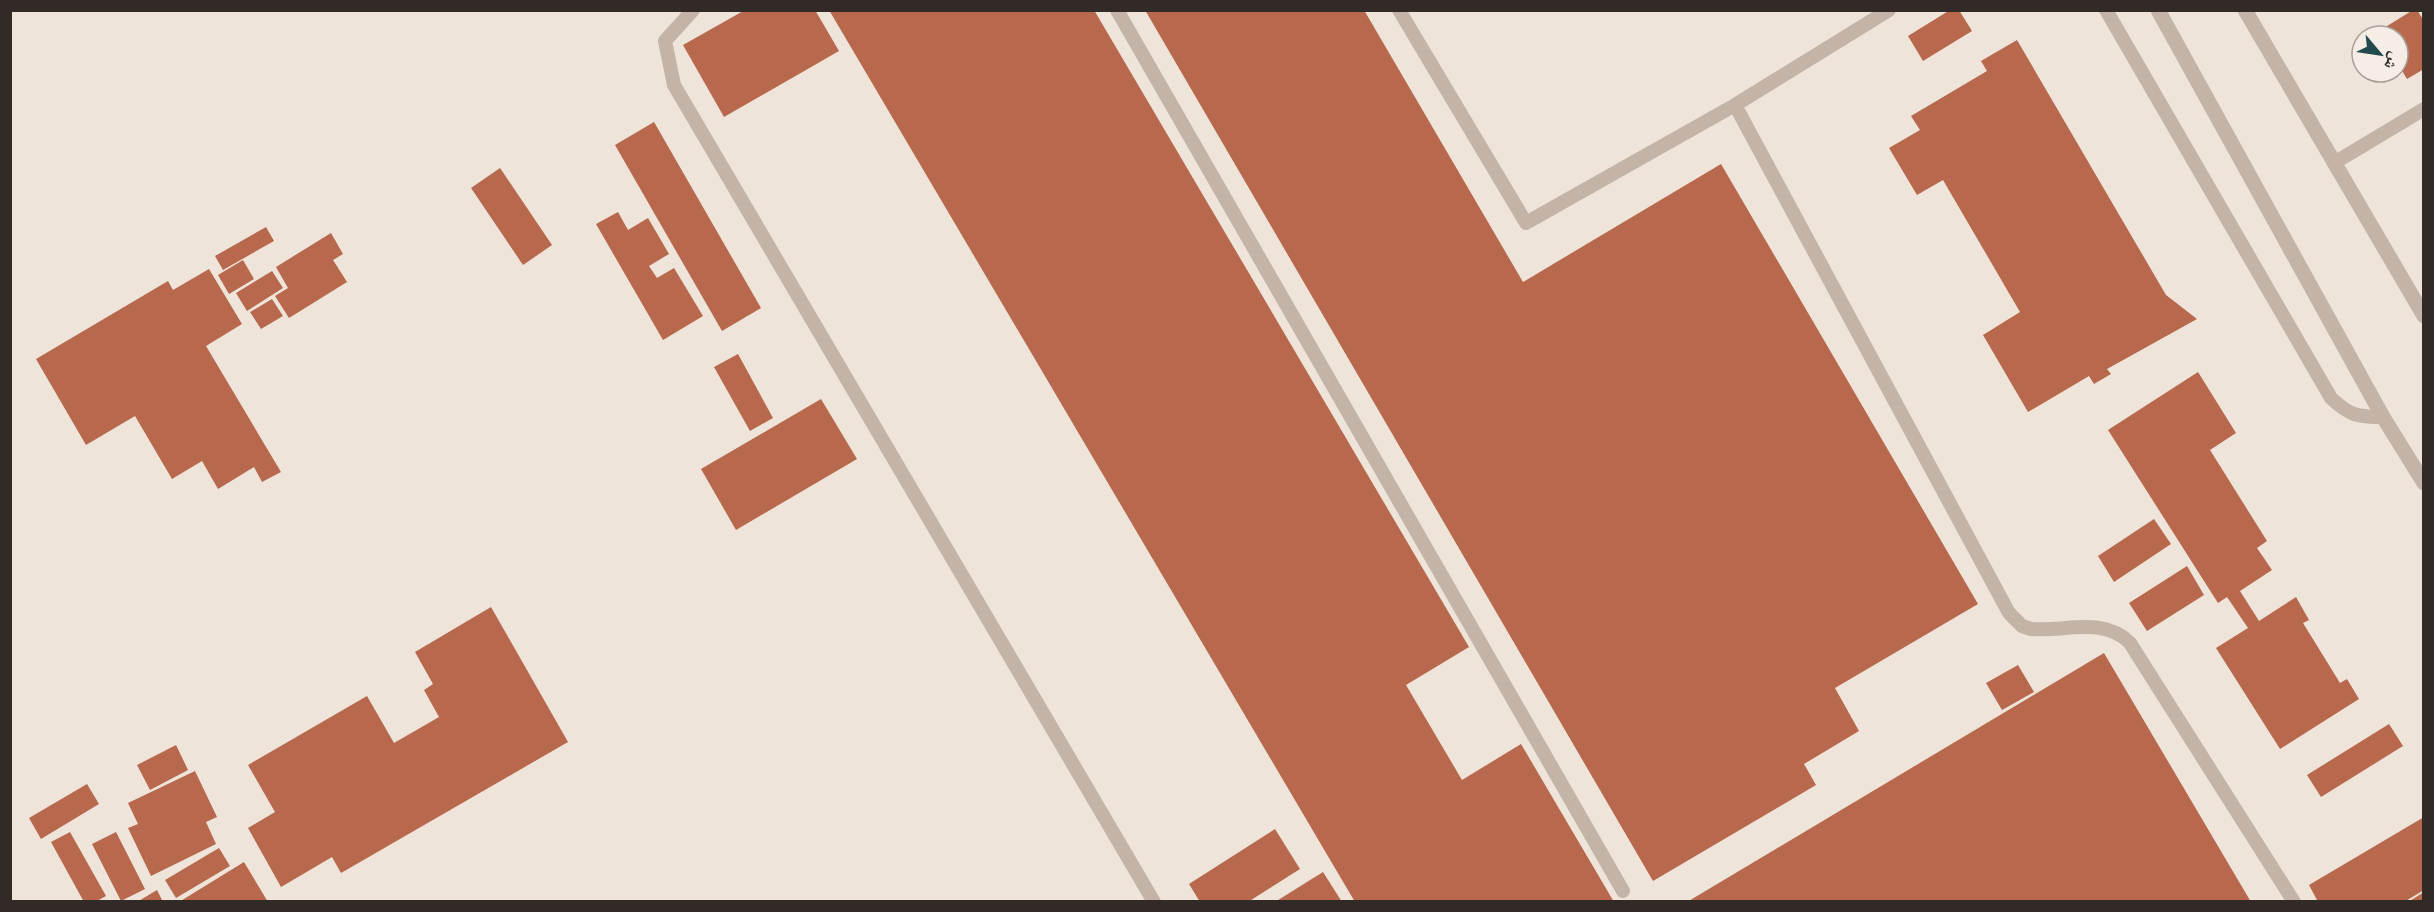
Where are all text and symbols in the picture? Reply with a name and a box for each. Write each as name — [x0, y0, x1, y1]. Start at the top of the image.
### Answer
north arrow — [2350, 24, 2410, 84]
text: ش — [2380, 49, 2405, 73]

